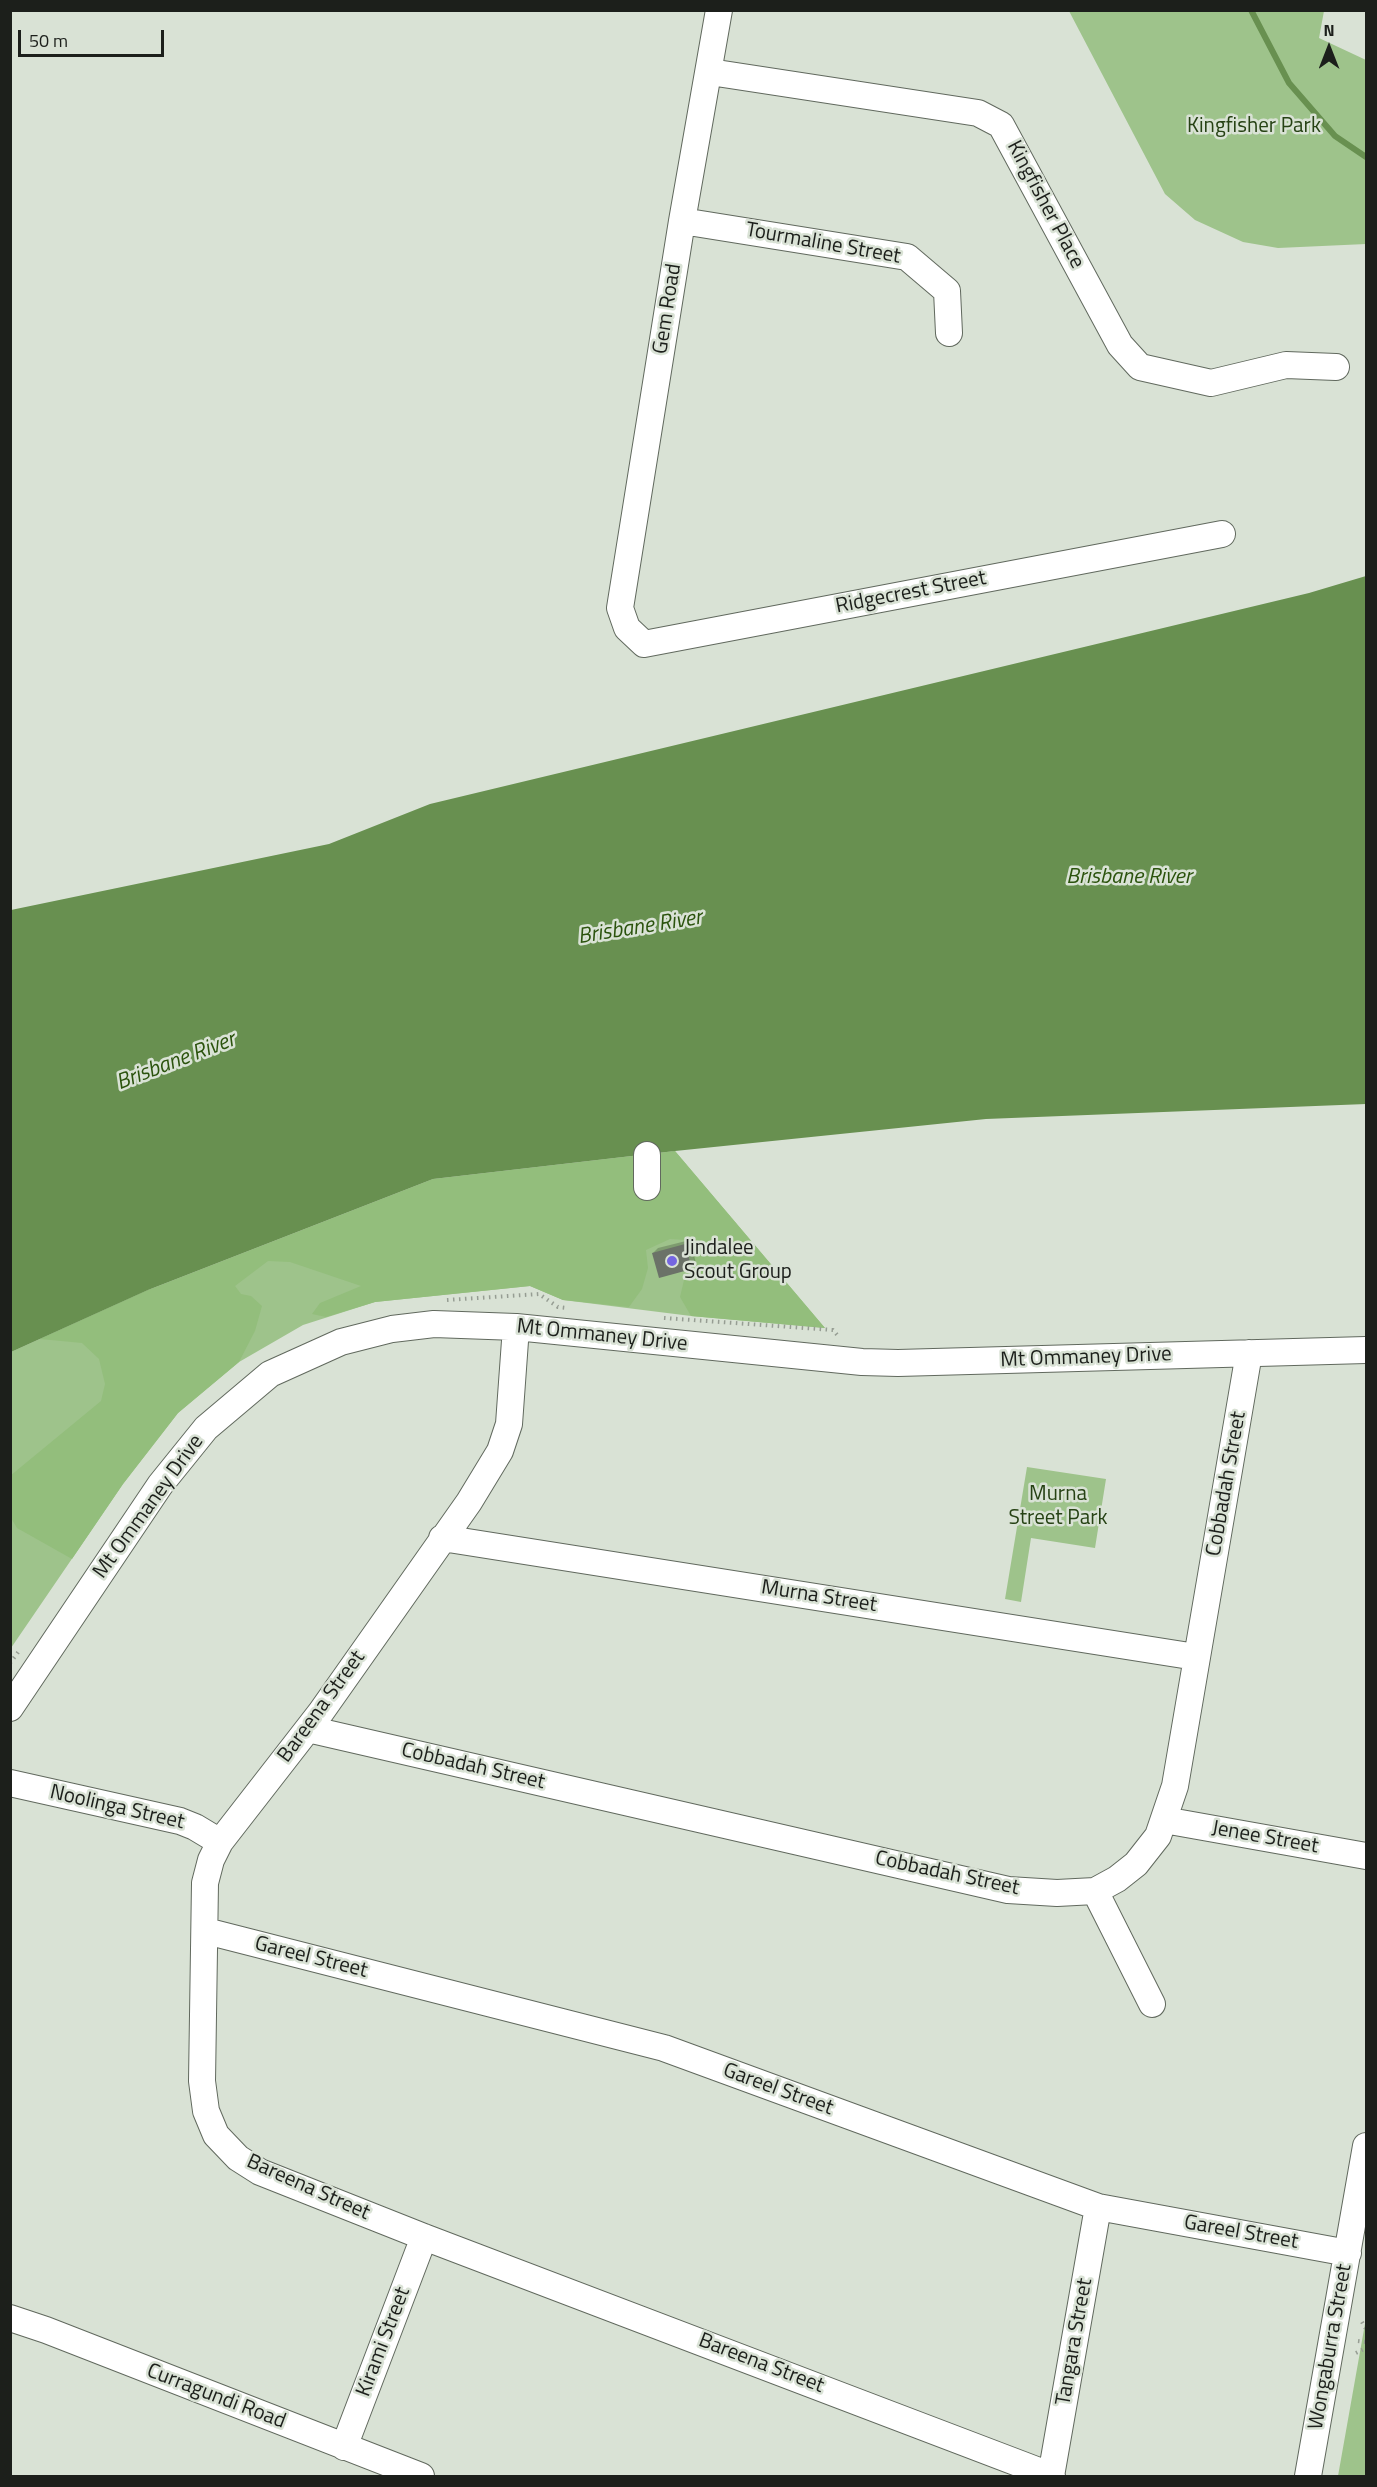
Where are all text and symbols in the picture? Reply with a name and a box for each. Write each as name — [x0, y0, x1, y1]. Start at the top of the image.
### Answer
scale bar — [21, 18, 166, 56]
north arrow — [1299, 18, 1359, 78]
text: N — [1323, 18, 1335, 42]
text: 50 m — [29, 27, 68, 54]
park label: Kingfisher Park — [1187, 114, 1321, 140]
street label: Kingfisher Place — [1001, 137, 1089, 273]
street label: Tourmaline Street — [744, 218, 902, 270]
street label: Gem Road — [648, 262, 688, 356]
street label: Ridgecrest Street — [834, 566, 988, 620]
water label: Brisbane River — [1066, 865, 1192, 891]
water label: Brisbane River — [576, 905, 704, 951]
water label: Brisbane River — [113, 1027, 239, 1097]
place label: Jindalee Scout Group — [684, 1236, 792, 1286]
marker: Jindalee Scout Group — [665, 1254, 679, 1268]
street label: Mt Ommaney Drive — [515, 1315, 689, 1357]
street label: Mt Ommaney Drive — [1000, 1342, 1172, 1374]
street label: Cobbadah Street — [1202, 1410, 1252, 1558]
street label: Mt Ommaney Drive — [88, 1430, 210, 1584]
park label: Murna Street Park — [1009, 1482, 1107, 1532]
street label: Murna Street — [759, 1575, 879, 1619]
street label: Bareena Street — [273, 1646, 371, 1768]
street label: Cobbadah Street — [399, 1738, 547, 1796]
street label: Noolinga Street — [47, 1780, 187, 1836]
street label: Jenee Street — [1210, 1816, 1320, 1860]
street label: Cobbadah Street — [873, 1846, 1021, 1902]
street label: Gareel Street — [252, 1932, 370, 1984]
street label: Gareel Street — [720, 2058, 836, 2122]
street label: Bareena Street — [242, 2150, 374, 2226]
street label: Gareel Street — [1182, 2211, 1300, 2255]
street label: Wongaburra Street — [1304, 2262, 1358, 2432]
street label: Tangara Street — [1051, 2276, 1099, 2408]
street label: Kirami Street — [352, 2284, 416, 2400]
street label: Bareena Street — [695, 2329, 827, 2399]
street label: Curragundi Road — [143, 2359, 289, 2435]

